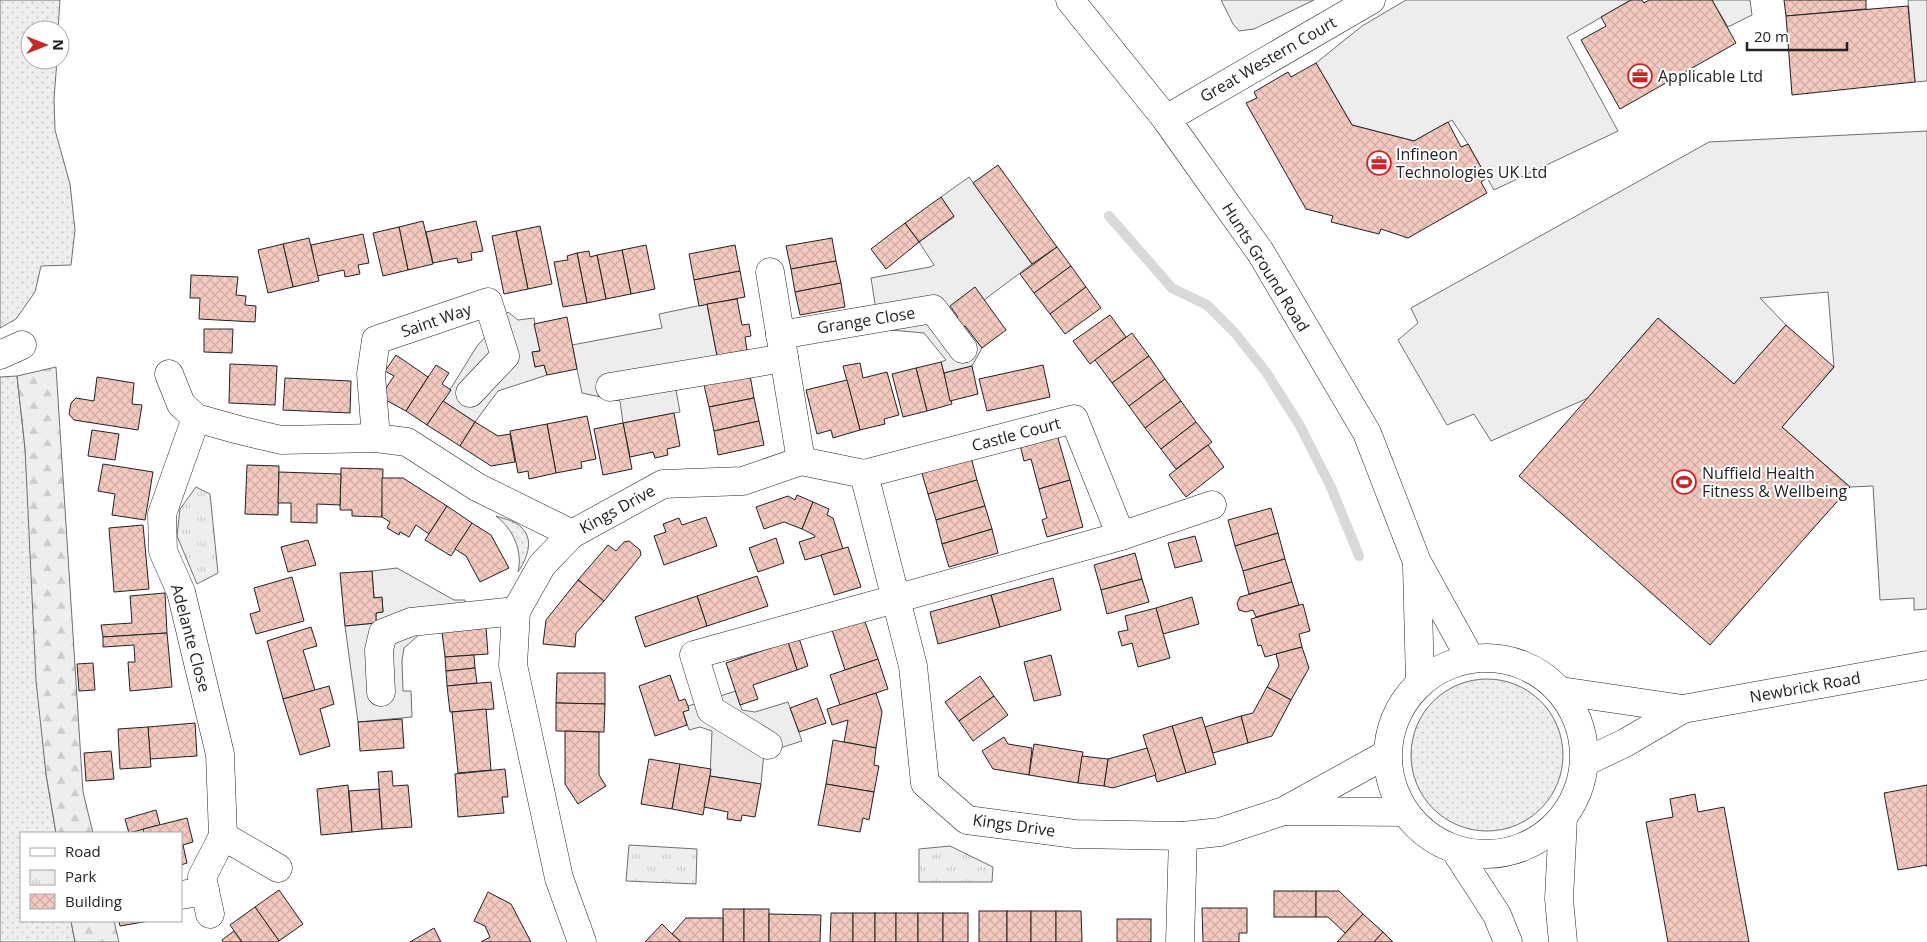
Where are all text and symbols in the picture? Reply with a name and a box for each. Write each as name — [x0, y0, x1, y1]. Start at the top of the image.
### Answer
street label: Great Western Court — [1196, 11, 1341, 107]
north arrow — [20, 20, 70, 70]
scale bar — [1747, 20, 1847, 52]
text: 20 m — [1754, 26, 1789, 46]
text: N — [49, 39, 68, 51]
office icon: Applicable Ltd — [1627, 63, 1653, 89]
place label: Applicable Ltd — [1658, 65, 1763, 87]
place label: Infineon Technologies UK Ltd — [1396, 143, 1547, 183]
office icon: Infineon Technologies UK Ltd — [1366, 150, 1392, 176]
street label: Hunts Ground Road — [1217, 198, 1315, 336]
street label: Saint Way — [398, 297, 475, 342]
street label: Grange Close — [815, 301, 917, 339]
street label: Castle Court — [969, 411, 1063, 456]
place label: Nuffield Health Fitness & Wellbeing — [1702, 462, 1847, 502]
sports icon: Nuffield Health Fitness & Wellbeing — [1671, 469, 1697, 495]
street label: Kings Drive — [575, 479, 659, 539]
street label: Adelante Close — [166, 582, 216, 694]
street label: Newbrick Road — [1748, 666, 1862, 708]
street label: Kings Drive — [971, 808, 1057, 842]
legend — [20, 832, 182, 922]
text: Road — [65, 841, 101, 861]
text: Park — [65, 866, 96, 886]
text: Building — [65, 891, 122, 911]

